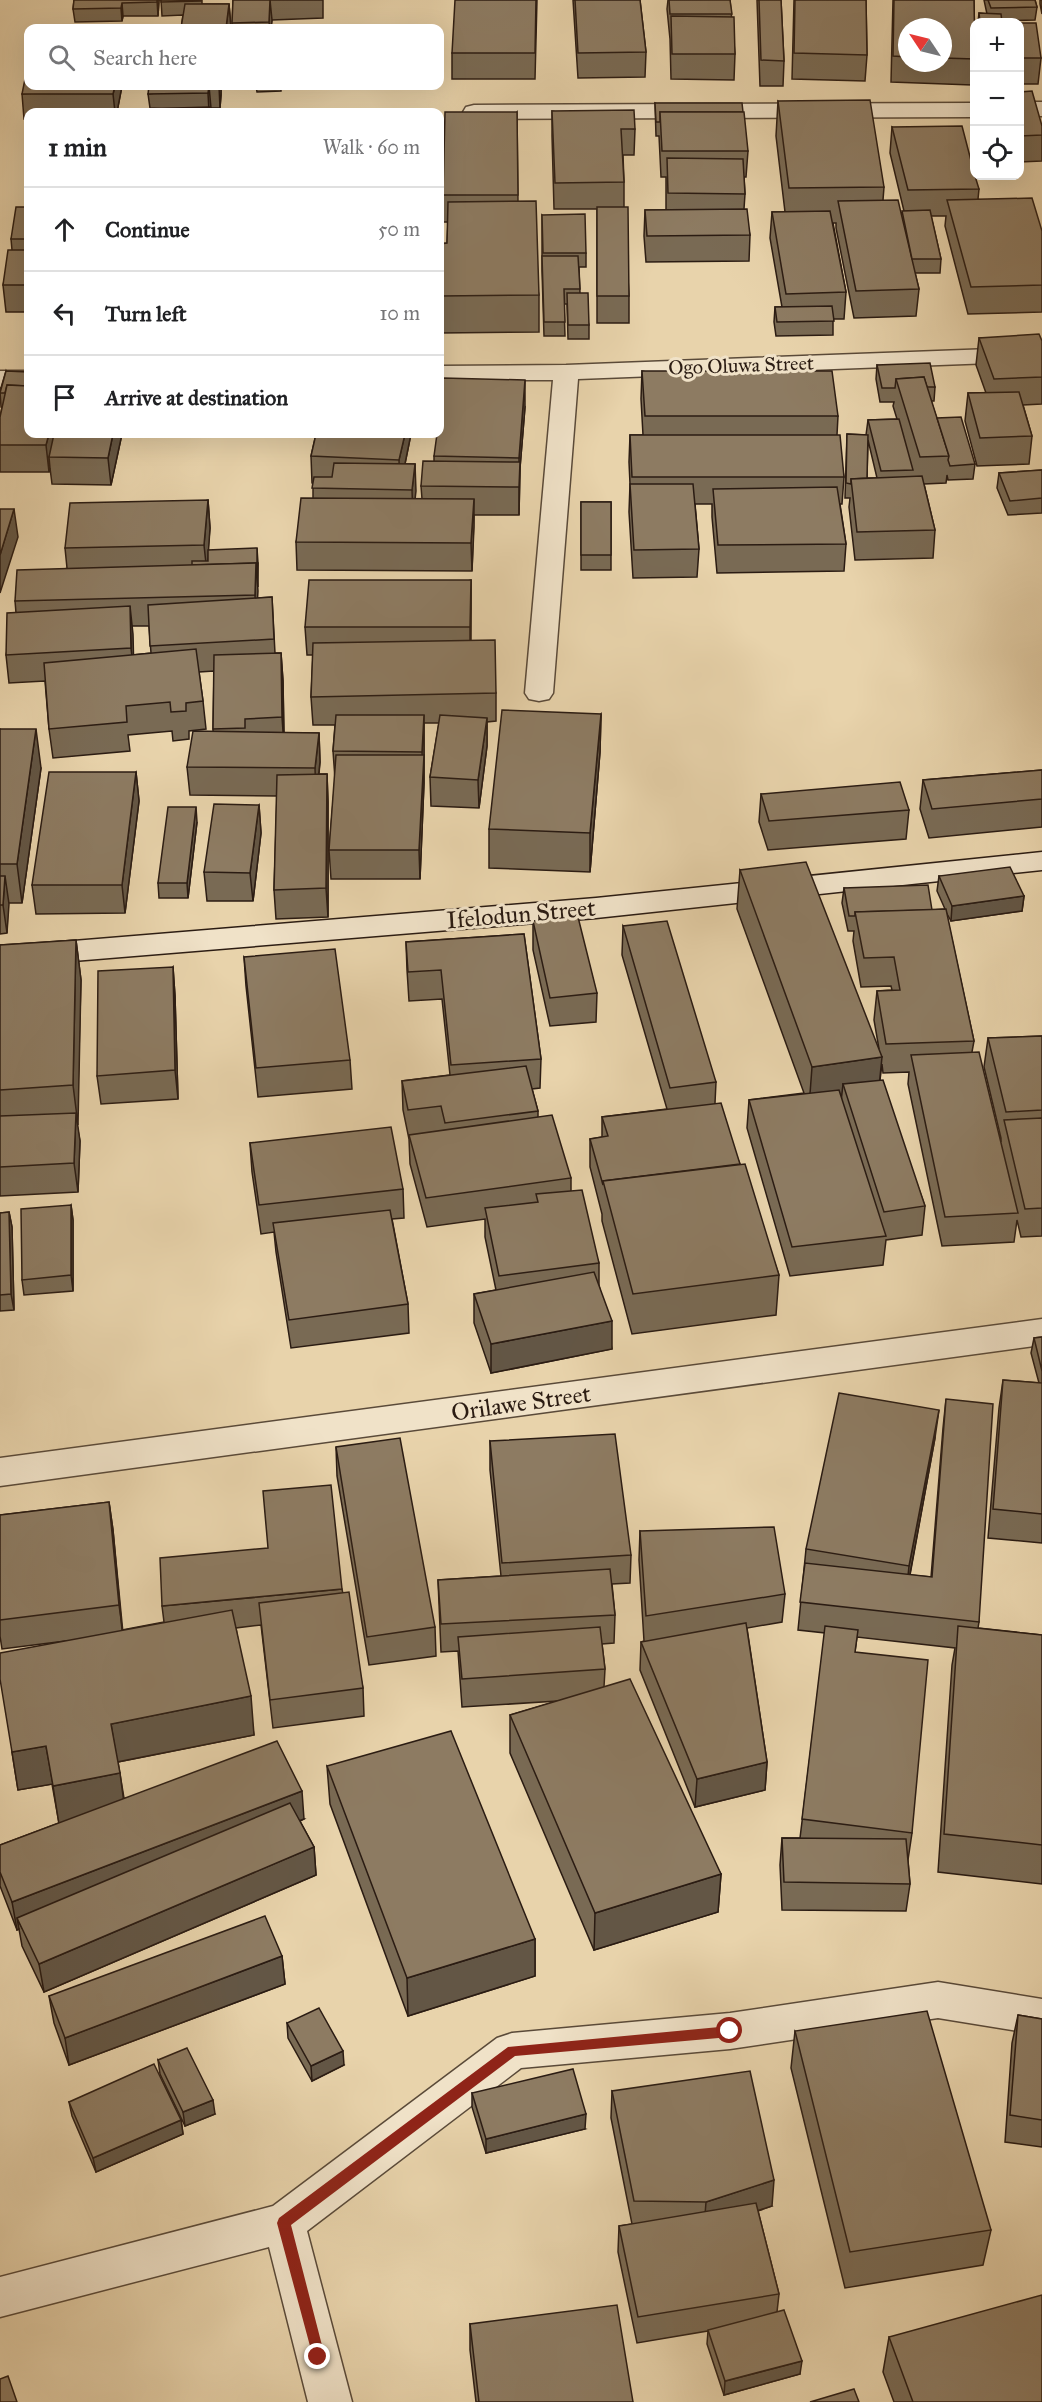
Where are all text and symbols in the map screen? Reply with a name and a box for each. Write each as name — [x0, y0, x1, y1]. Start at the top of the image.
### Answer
north arrow — [898, 18, 952, 72]
map controls — [970, 18, 1024, 180]
button: + — [970, 18, 1024, 72]
search box — [24, 24, 444, 90]
icon: search — [45, 41, 78, 74]
text: Search here — [93, 44, 197, 71]
button: − — [970, 72, 1024, 126]
button: locate — [970, 126, 1024, 180]
text: 1 min — [48, 131, 107, 163]
text: Walk · 60 m — [323, 135, 420, 159]
icon: ahead — [48, 213, 81, 246]
text: Continue — [105, 216, 190, 243]
text: 50 m — [378, 217, 420, 241]
icon: left — [48, 297, 81, 330]
text: Turn left — [105, 300, 187, 327]
text: 10 m — [379, 301, 420, 325]
street label: Ogo Oluwa Street — [668, 350, 814, 381]
icon: arrive — [48, 381, 81, 414]
text: Arrive at destination — [105, 384, 288, 411]
street label: Ifelodun Street — [445, 893, 597, 935]
street label: Orilawe Street — [449, 1378, 593, 1428]
route start — [716, 2017, 742, 2043]
route end — [304, 2343, 330, 2369]

